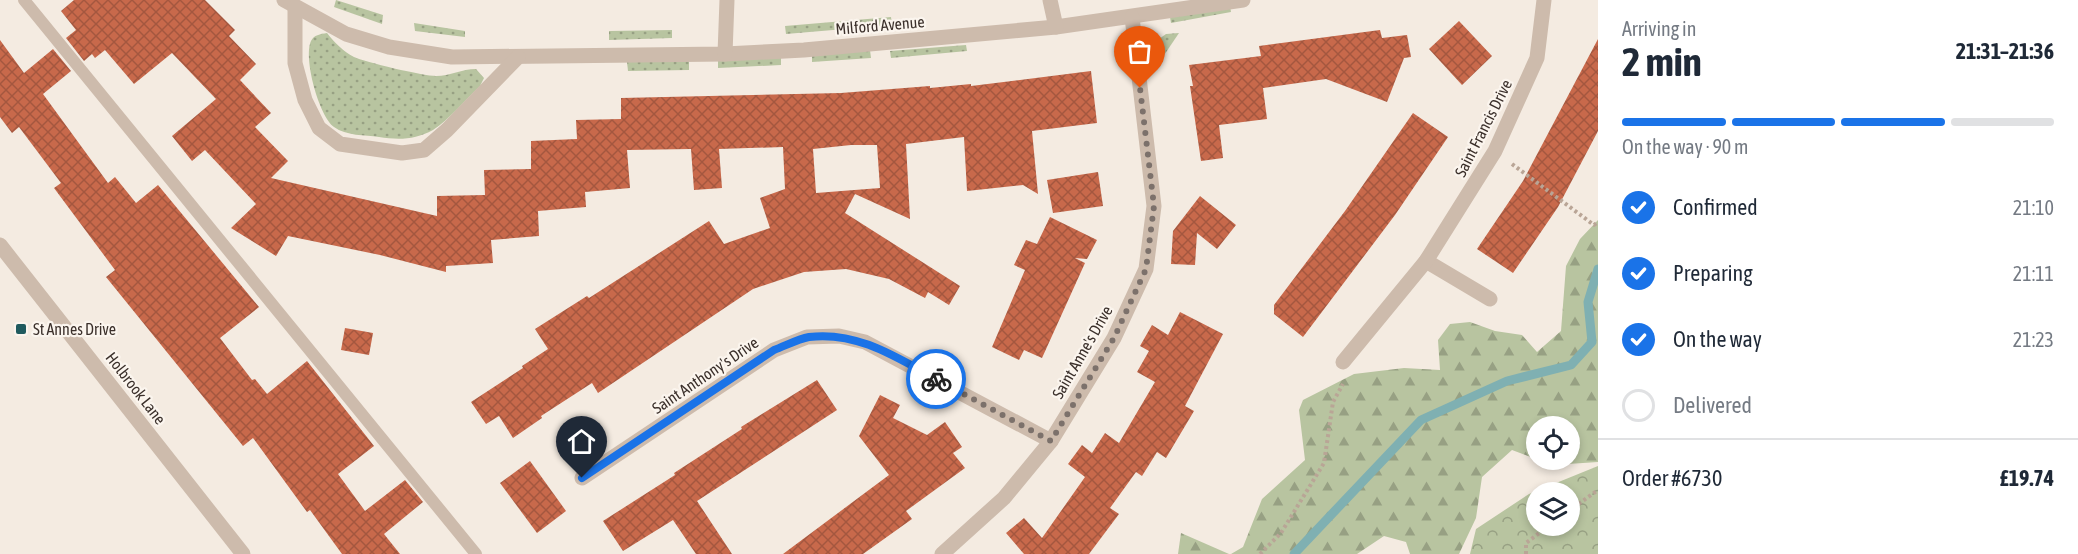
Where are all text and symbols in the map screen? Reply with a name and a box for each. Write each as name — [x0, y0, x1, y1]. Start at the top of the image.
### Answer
street label: Milford Avenue — [835, 12, 925, 38]
text: Arriving in — [1622, 17, 1696, 40]
pin — [1114, 26, 1165, 88]
icon: bag — [1123, 35, 1156, 68]
text: 21:31–21:36 — [1956, 38, 2054, 64]
text: 2 min — [1622, 40, 1702, 84]
street label: Saint Francis Drive — [1451, 76, 1515, 180]
text: On the way · 90 m — [1622, 135, 1748, 158]
icon: check — [1622, 191, 1655, 224]
text: Confirmed — [1673, 194, 1758, 220]
text: 21:10 — [2013, 196, 2054, 219]
icon: check — [1622, 257, 1655, 290]
text: Preparing — [1673, 260, 1753, 286]
text: 21:11 — [2013, 262, 2054, 285]
street label: Saint Anne's Drive — [1048, 302, 1116, 402]
place label: St Annes Drive — [33, 320, 116, 338]
marker: St Annes Drive — [14, 322, 28, 336]
icon: check — [1622, 323, 1655, 356]
text: On the way — [1673, 326, 1762, 352]
text: 21:23 — [2013, 328, 2054, 351]
street label: Saint Anthony's Drive — [649, 333, 762, 418]
street label: Holbrook Lane — [102, 348, 170, 428]
courier — [906, 349, 966, 409]
icon: bike — [920, 363, 953, 396]
text: Delivered — [1673, 392, 1752, 418]
pin — [556, 416, 607, 478]
map controls — [1526, 416, 1580, 536]
button: locate — [1526, 416, 1580, 470]
icon: home — [565, 425, 598, 458]
text: Order #6730 — [1622, 465, 1722, 491]
text: £19.74 — [1999, 465, 2054, 491]
button: layers — [1526, 482, 1580, 536]

